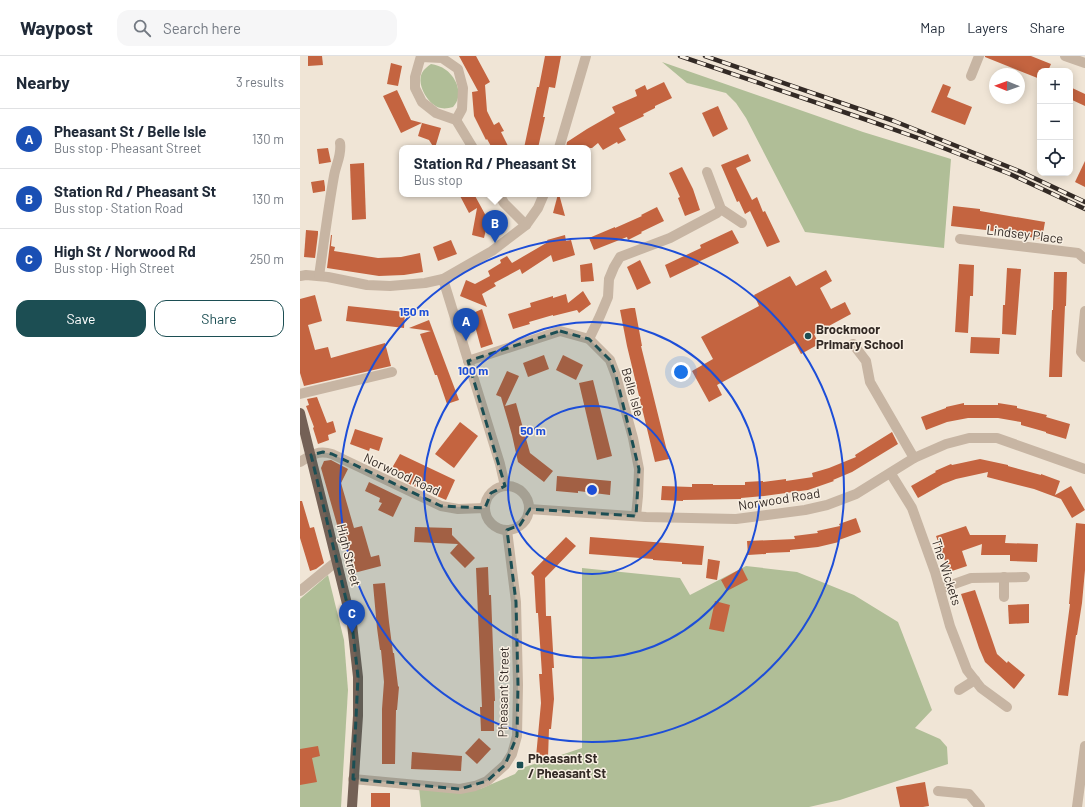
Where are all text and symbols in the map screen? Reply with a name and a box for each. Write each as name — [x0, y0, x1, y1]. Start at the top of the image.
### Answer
search box — [117, 10, 397, 46]
text: Waypost — [20, 16, 93, 39]
icon: search — [131, 17, 153, 39]
text: Search here — [163, 19, 241, 37]
text: Map — [920, 19, 945, 36]
text: Layers — [967, 19, 1008, 36]
text: Share — [1030, 19, 1065, 36]
north arrow — [989, 68, 1025, 104]
map controls — [1037, 68, 1073, 176]
button: + — [1037, 68, 1073, 104]
text: Nearby — [16, 72, 70, 92]
text: 3 results — [236, 74, 284, 90]
button: − — [1037, 104, 1073, 140]
text: Pheasant St / Belle Isle — [54, 122, 207, 140]
text: A — [25, 131, 33, 147]
text: 130 m — [252, 131, 284, 147]
text: Bus stop · Pheasant Street — [54, 140, 202, 156]
button: locate — [1037, 140, 1073, 176]
popup — [399, 145, 591, 197]
text: Station Rd / Pheasant St — [414, 154, 576, 172]
text: Bus stop — [414, 172, 463, 188]
text: Station Rd / Pheasant St — [54, 182, 216, 200]
text: B — [25, 191, 33, 207]
text: 130 m — [252, 191, 284, 207]
text: Bus stop · Station Road — [54, 200, 183, 216]
pin: B — [482, 210, 508, 243]
street label: Lindsey Place — [986, 221, 1064, 247]
text: High St / Norwood Rd — [54, 242, 196, 260]
text: C — [25, 251, 33, 267]
text: 250 m — [250, 251, 284, 267]
text: Bus stop · High Street — [54, 260, 175, 276]
button: Save — [16, 300, 146, 337]
button: Share — [154, 300, 284, 337]
text: 150 m — [399, 304, 429, 318]
pin: A — [453, 308, 479, 341]
place label: Brockmoor Primary School — [816, 321, 904, 352]
marker: Brockmoor Primary School — [803, 331, 813, 341]
your location — [671, 362, 691, 382]
text: 100 m — [458, 363, 488, 377]
street label: Belle Isle — [618, 366, 648, 418]
text: 50 m — [520, 423, 546, 437]
street label: Norwood Road — [361, 449, 443, 499]
centre of rings — [585, 483, 599, 497]
street label: Norwood Road — [737, 485, 821, 513]
street label: High Street — [334, 522, 364, 588]
street label: The Wickets — [929, 537, 965, 607]
pin: C — [339, 600, 365, 633]
street label: Pheasant Street — [494, 646, 512, 738]
place label: Pheasant St / Pheasant St — [528, 750, 606, 781]
marker: Pheasant St / Pheasant St — [515, 760, 525, 770]

